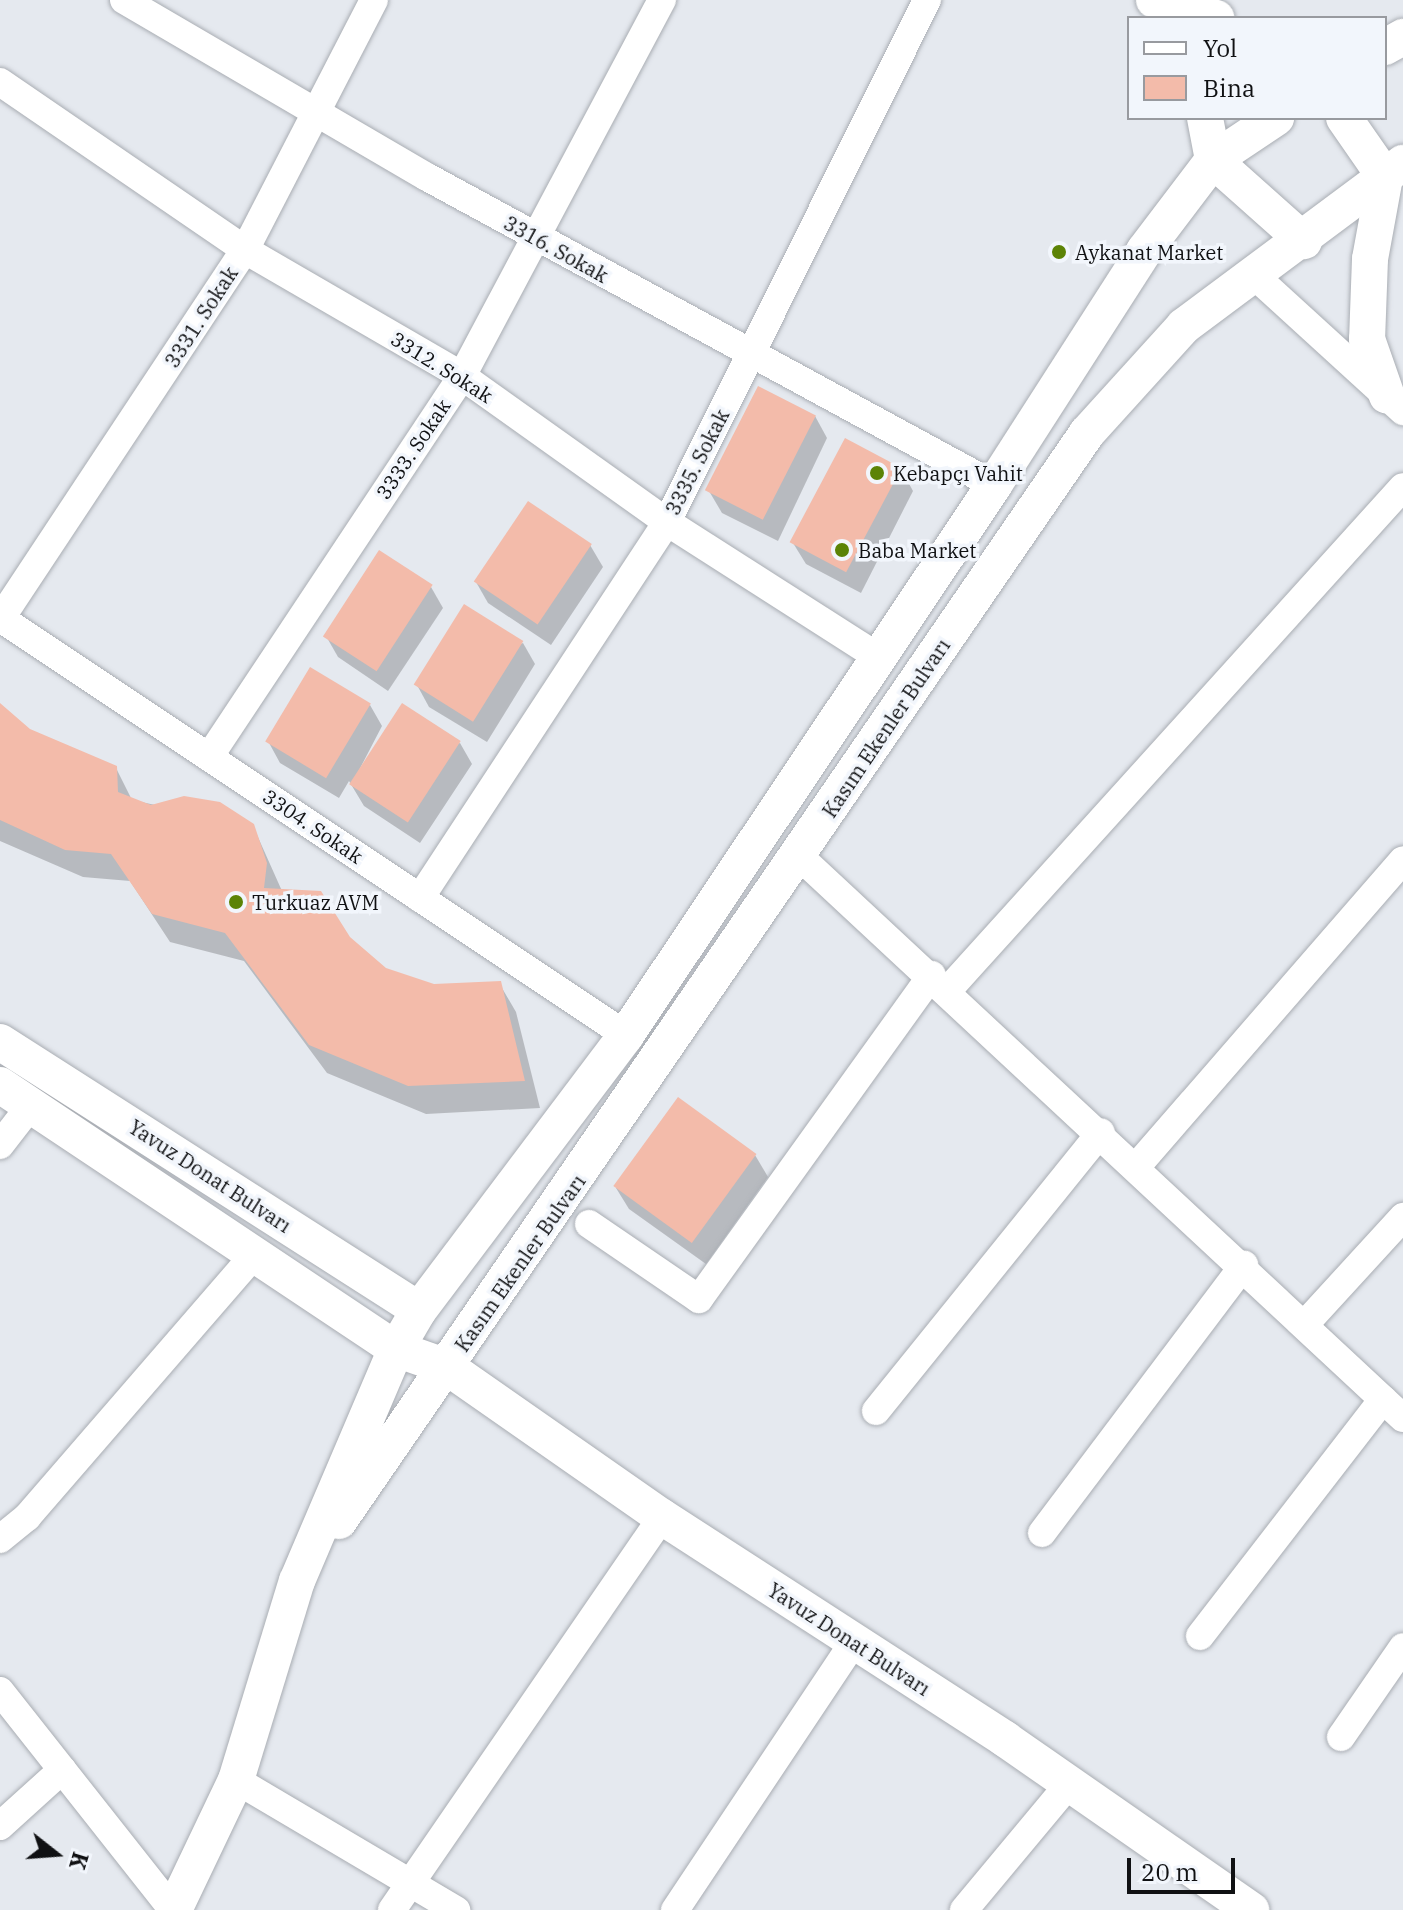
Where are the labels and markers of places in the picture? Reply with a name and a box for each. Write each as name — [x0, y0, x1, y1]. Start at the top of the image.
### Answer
place label: Aykanat Market — [1075, 240, 1223, 264]
marker: Aykanat Market — [1050, 243, 1068, 261]
place label: Kebapçı Vahit — [893, 461, 1023, 485]
marker: Kebapçı Vahit — [868, 464, 886, 482]
place label: Baba Market — [858, 538, 976, 562]
marker: Baba Market — [833, 541, 851, 559]
place label: Turkuaz AVM — [252, 890, 379, 914]
marker: Turkuaz AVM — [227, 893, 245, 911]

